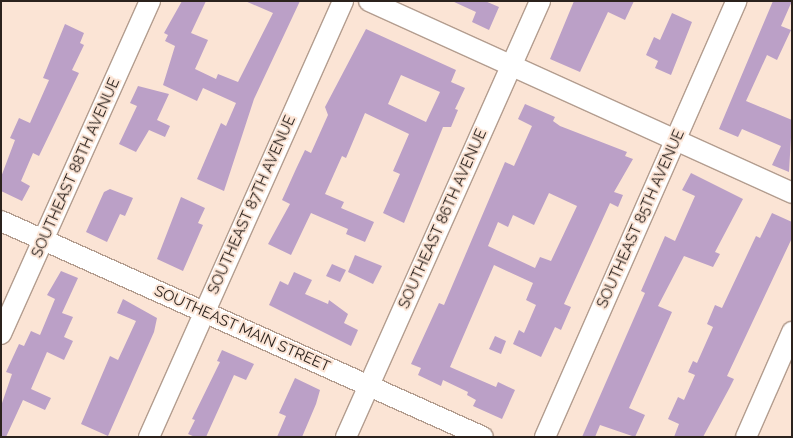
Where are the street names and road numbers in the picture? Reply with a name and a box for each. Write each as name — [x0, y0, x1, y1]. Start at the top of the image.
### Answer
street label: SOUTHEAST 88TH AVENUE — [28, 75, 124, 261]
street label: SOUTHEAST 87TH AVENUE — [204, 113, 300, 297]
street label: SOUTHEAST 86TH AVENUE — [395, 126, 491, 312]
street label: SOUTHEAST 85TH AVENUE — [593, 127, 689, 311]
street label: SOUTHEAST MAIN STREET — [151, 282, 333, 376]

